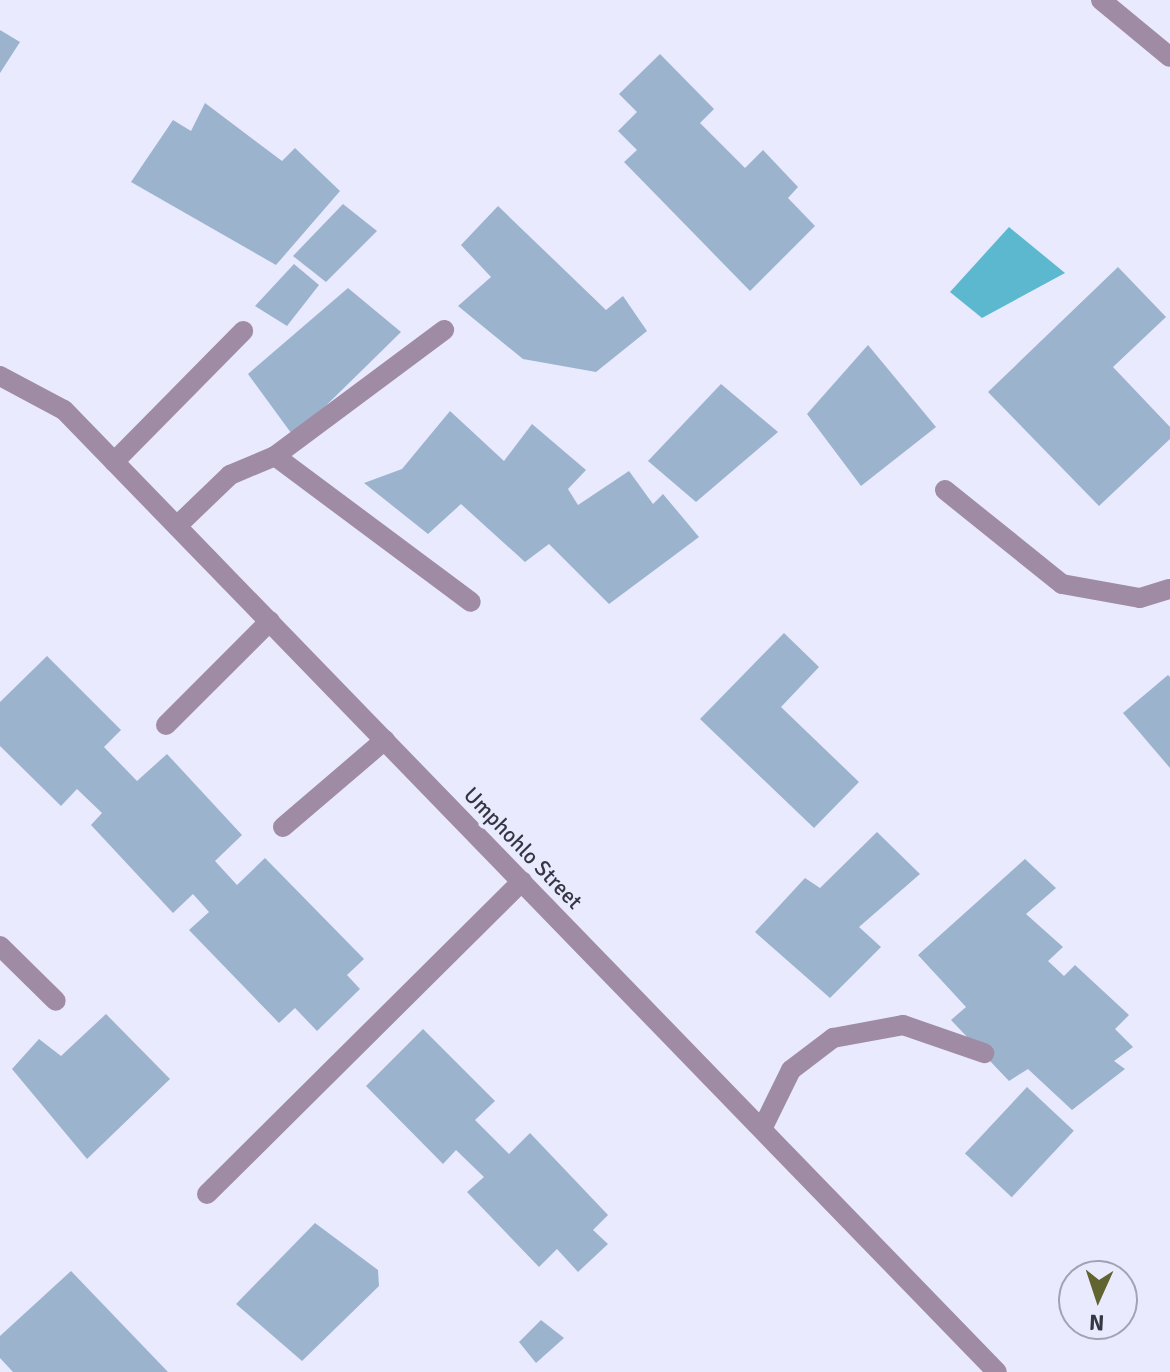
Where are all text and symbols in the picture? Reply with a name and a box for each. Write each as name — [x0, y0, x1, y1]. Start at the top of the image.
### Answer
street label: Umphohlo Street — [458, 782, 588, 914]
north arrow — [1058, 1260, 1138, 1340]
text: N — [1088, 1309, 1105, 1336]

